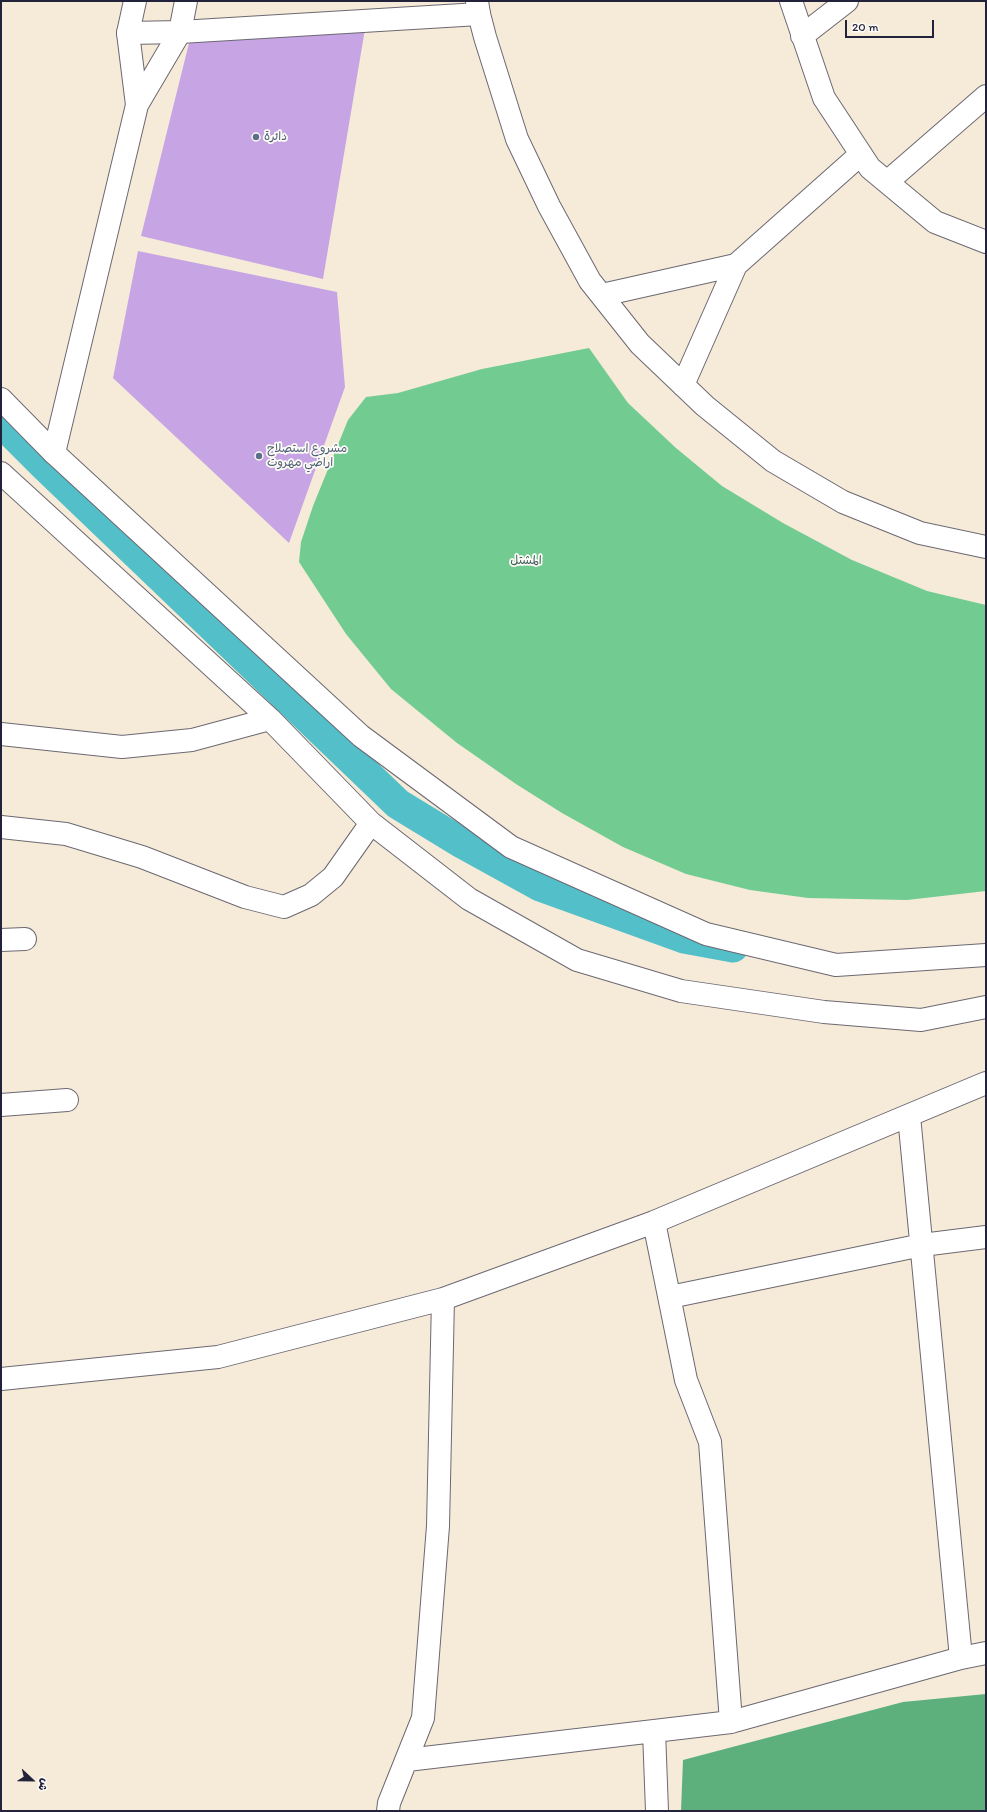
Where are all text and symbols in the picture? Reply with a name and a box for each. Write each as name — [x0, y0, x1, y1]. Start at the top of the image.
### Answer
scale bar — [847, 12, 936, 38]
text: 20 m — [852, 20, 879, 34]
place label: دائرة — [264, 130, 287, 144]
marker: دائرة — [251, 132, 261, 142]
place label: مشروع استصلاح اراضي مهروت — [267, 442, 347, 470]
marker: مشروع استصلاح اراضي مهروت — [254, 451, 264, 461]
park label: المشتل — [510, 554, 542, 568]
north arrow — [12, 1760, 52, 1800]
text: ش — [35, 1777, 52, 1793]

